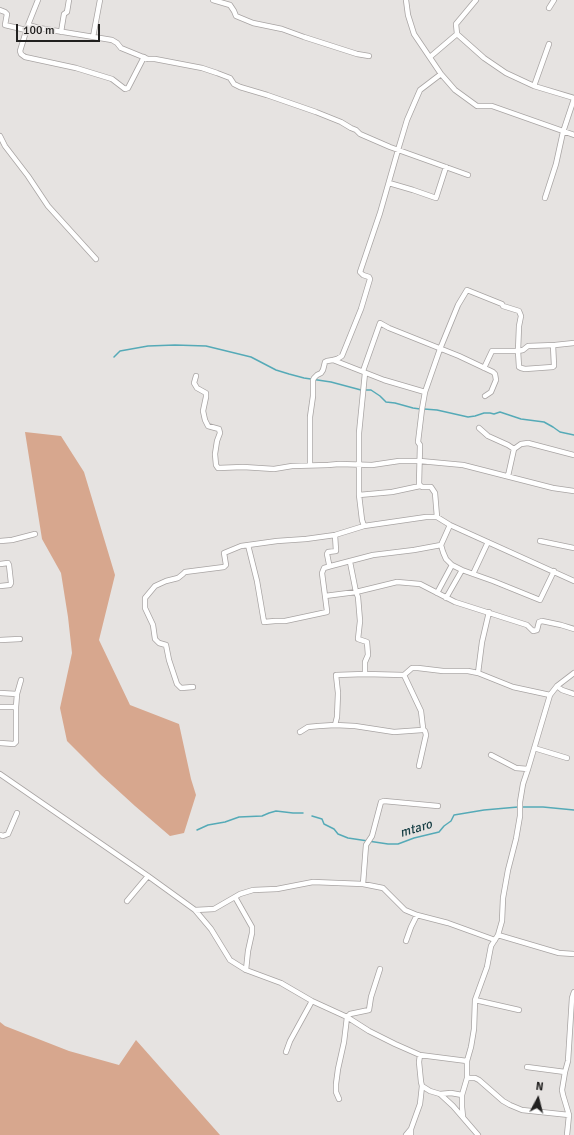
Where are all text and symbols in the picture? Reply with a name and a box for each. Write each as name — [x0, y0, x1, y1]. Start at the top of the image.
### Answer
scale bar — [18, 16, 102, 42]
text: 100 m — [23, 23, 55, 38]
water label: mtaro — [398, 817, 434, 841]
north arrow — [518, 1079, 558, 1119]
text: N — [535, 1080, 544, 1094]

